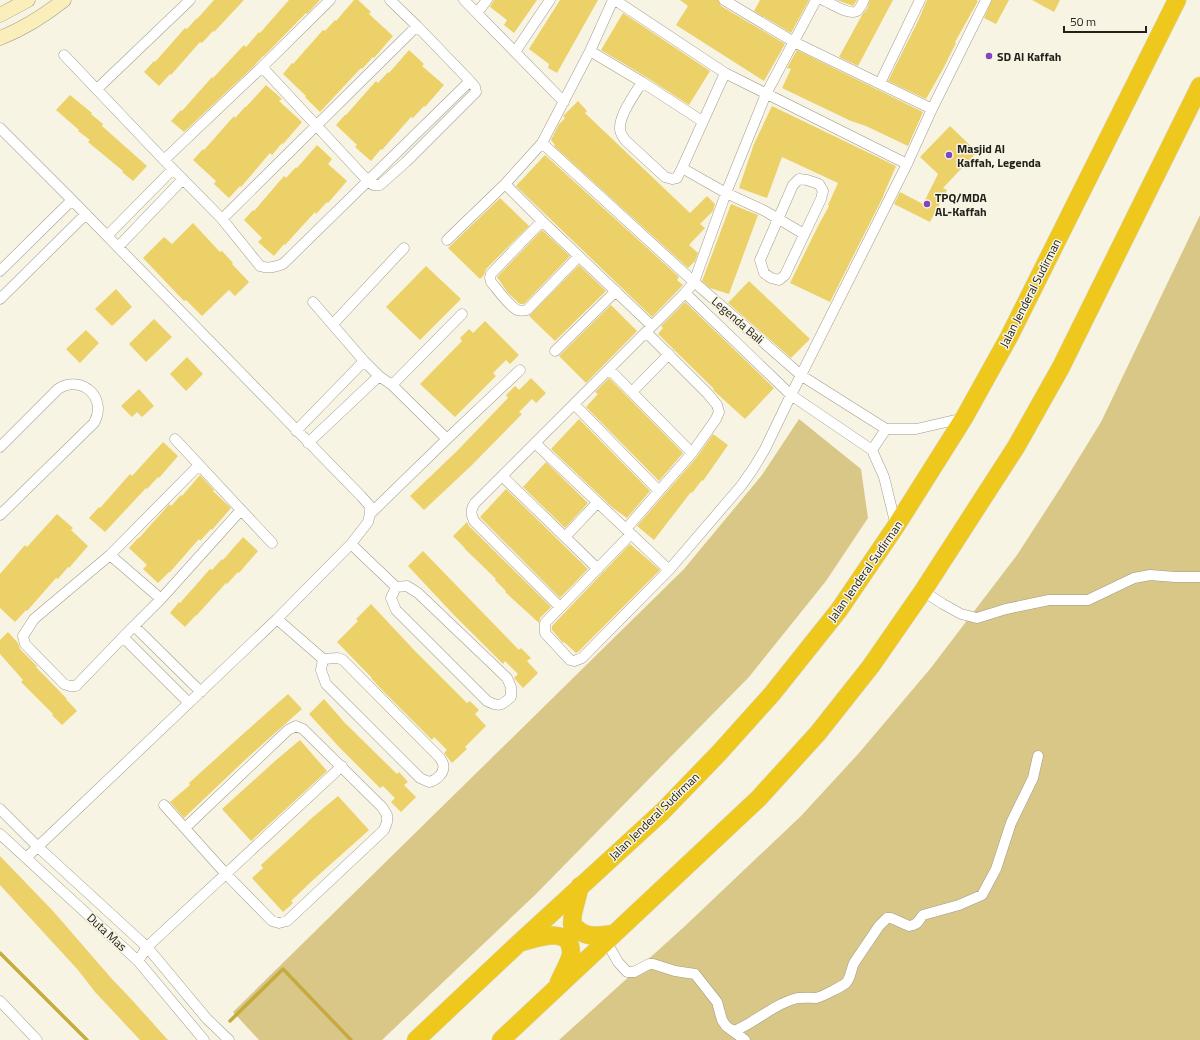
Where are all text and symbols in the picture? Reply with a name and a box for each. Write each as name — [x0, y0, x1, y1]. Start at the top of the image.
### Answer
scale bar — [1064, 8, 1146, 34]
text: 50 m — [1070, 12, 1096, 31]
place label: SD Al Kaffah — [997, 47, 1061, 66]
marker: SD Al Kaffah — [984, 51, 994, 61]
place label: Masjid Al Kaffah, Legenda — [957, 139, 1041, 172]
marker: Masjid Al Kaffah, Legenda — [944, 150, 954, 160]
place label: TPQ/MDA AL-Kaffah — [935, 188, 987, 221]
marker: TPQ/MDA AL-Kaffah — [922, 199, 932, 209]
street label: Jalan Jenderal Sudirman — [994, 235, 1066, 351]
street label: Legenda Bali — [708, 292, 768, 348]
street label: Jalan Jenderal Sudirman — [823, 517, 907, 625]
street label: Jalan Jenderal Sudirman — [604, 768, 704, 864]
street label: Duta Mas — [83, 908, 132, 956]

